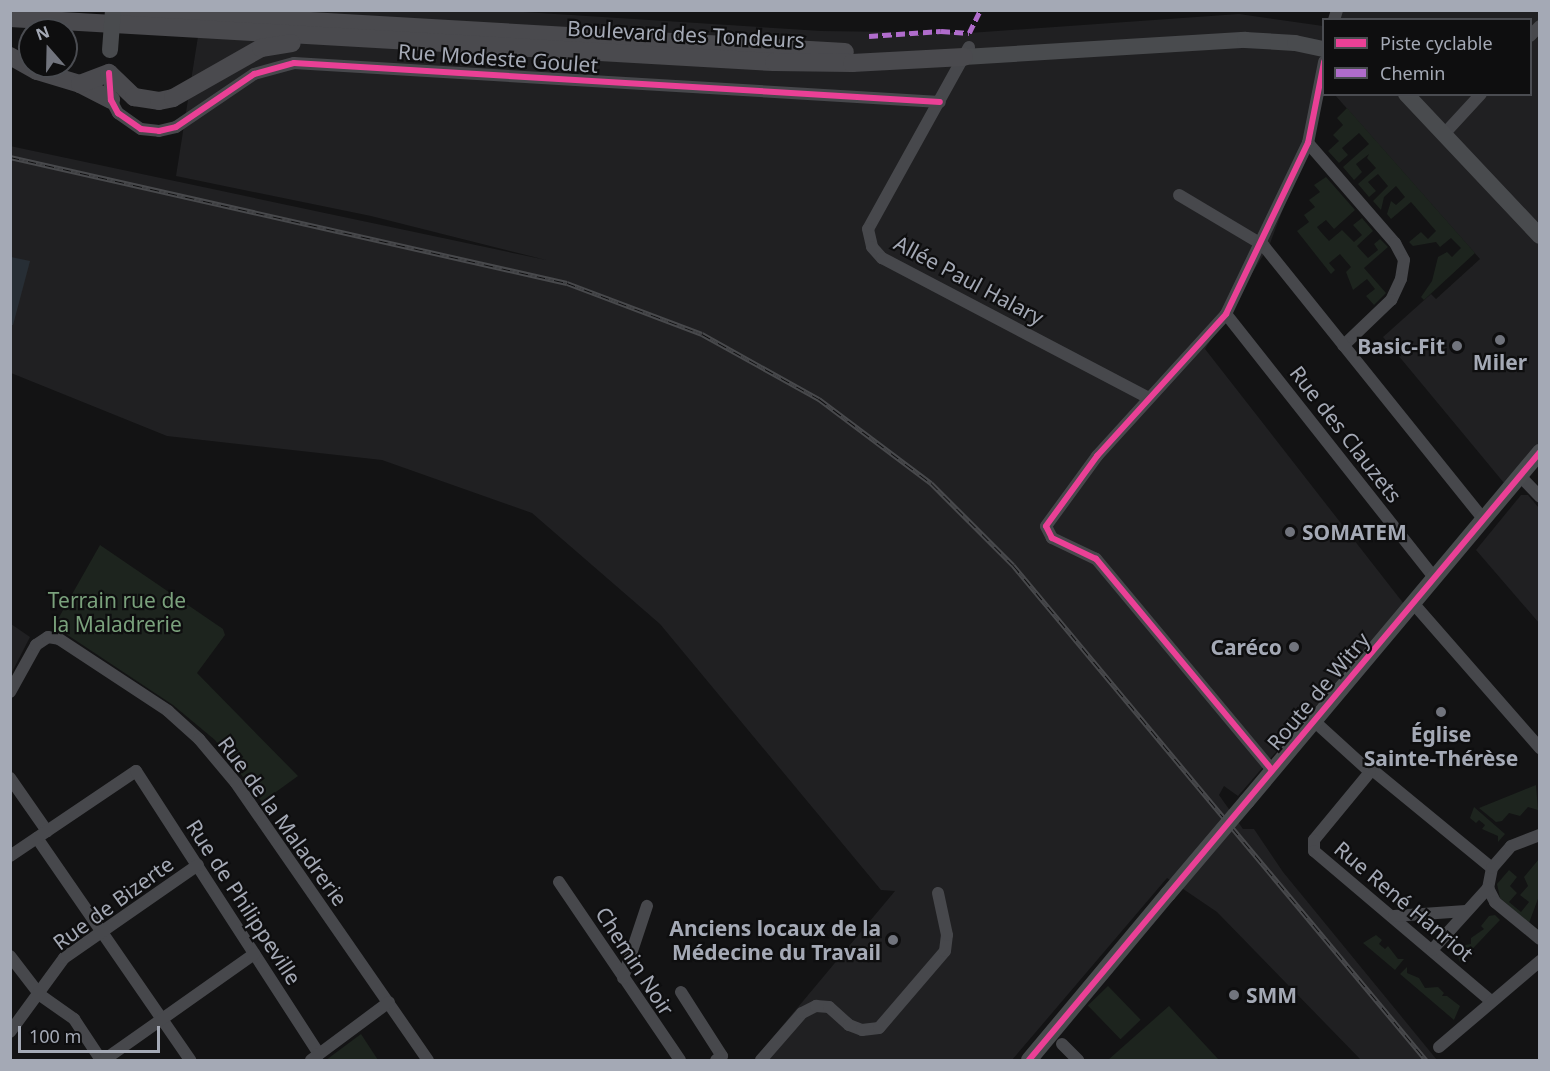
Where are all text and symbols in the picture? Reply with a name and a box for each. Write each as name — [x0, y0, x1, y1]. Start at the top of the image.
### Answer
street label: Boulevard des Tondeurs — [567, 15, 805, 53]
north arrow — [18, 18, 78, 78]
legend — [1322, 18, 1532, 96]
text: N — [33, 20, 52, 46]
text: Piste cyclable — [1380, 31, 1493, 55]
street label: Rue Modeste Goulet — [397, 38, 599, 78]
text: Chemin — [1380, 61, 1445, 85]
street label: Allée Paul Halary — [890, 230, 1048, 330]
place label: Basic-Fit — [1357, 333, 1445, 359]
marker: Miler — [1493, 333, 1507, 347]
marker: Basic-Fit — [1450, 339, 1464, 353]
place label: Miler — [1473, 349, 1527, 375]
street label: Rue des Clauzets — [1285, 361, 1407, 507]
place label: SOMATEM — [1302, 519, 1407, 545]
marker: SOMATEM — [1283, 525, 1297, 539]
park label: Terrain rue de la Maladrerie — [48, 587, 186, 637]
street label: Route de Witry — [1262, 627, 1374, 755]
place label: Caréco — [1210, 634, 1282, 660]
marker: Caréco — [1287, 640, 1301, 654]
marker: Église Sainte-Thérèse — [1434, 705, 1448, 719]
place label: Église Sainte-Thérèse — [1364, 721, 1518, 771]
street label: Rue de la Maladrerie — [213, 731, 353, 911]
street label: Rue de Philippeville — [181, 815, 307, 989]
street label: Rue René Hanriot — [1330, 836, 1478, 966]
street label: Rue de Bizerte — [48, 851, 178, 955]
street label: Chemin Noir — [591, 902, 679, 1020]
place label: Anciens locaux de la Médecine du Travail — [669, 915, 881, 965]
marker: Anciens locaux de la Médecine du Travail — [886, 933, 900, 947]
place label: SMM — [1246, 982, 1297, 1008]
marker: SMM — [1227, 988, 1241, 1002]
scale bar — [21, 1014, 164, 1052]
text: 100 m — [29, 1024, 81, 1048]

